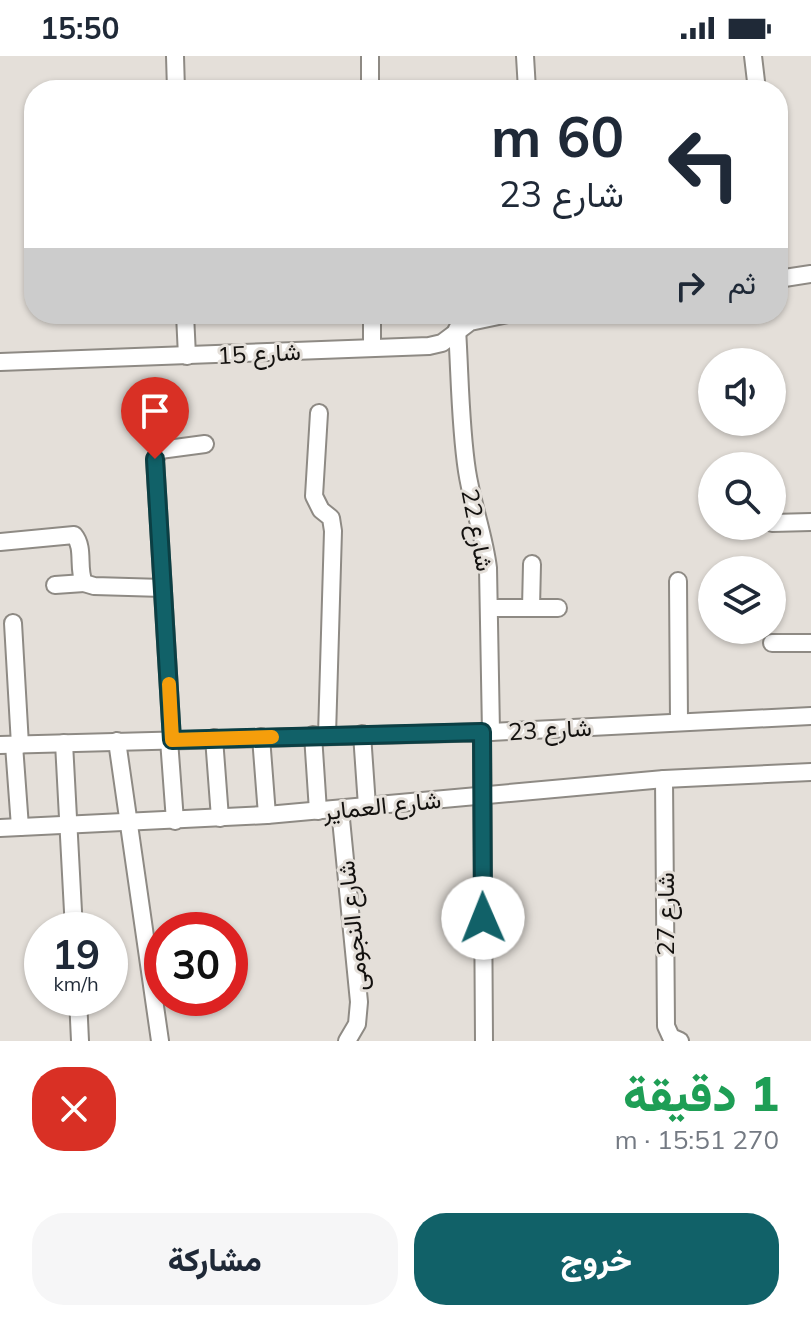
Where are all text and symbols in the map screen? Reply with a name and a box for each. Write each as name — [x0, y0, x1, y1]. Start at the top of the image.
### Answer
text: 15:50 — [40, 9, 119, 47]
text: 60 m — [491, 101, 624, 171]
icon: left — [652, 112, 756, 216]
text: شارع 23 — [499, 171, 624, 216]
icon: right — [668, 264, 712, 308]
text: ثم — [728, 264, 756, 302]
street label: شارع 15 — [217, 336, 302, 372]
map controls — [698, 348, 786, 644]
button: sound — [698, 348, 786, 436]
pin — [121, 377, 189, 459]
icon: arrive — [133, 389, 177, 433]
button: search — [698, 452, 786, 540]
street label: شارع 22 — [453, 486, 501, 574]
button: layers — [698, 556, 786, 644]
street label: شارع 23 — [508, 712, 593, 748]
street label: شارع العماير — [321, 784, 443, 828]
street label: شارع النجومى — [330, 859, 376, 993]
street label: شارع 27 — [650, 872, 682, 956]
position arrow — [441, 876, 525, 960]
speed limit sign: 30 — [144, 912, 248, 1016]
text: 19 — [52, 929, 100, 979]
text: km/h — [53, 971, 99, 996]
text: 1 دقيقة — [623, 1063, 779, 1123]
button: close — [32, 1067, 116, 1151]
text: 270 m · 15:51 — [615, 1123, 779, 1156]
button: مشاركة — [32, 1213, 398, 1305]
button: خروج — [414, 1213, 779, 1305]

